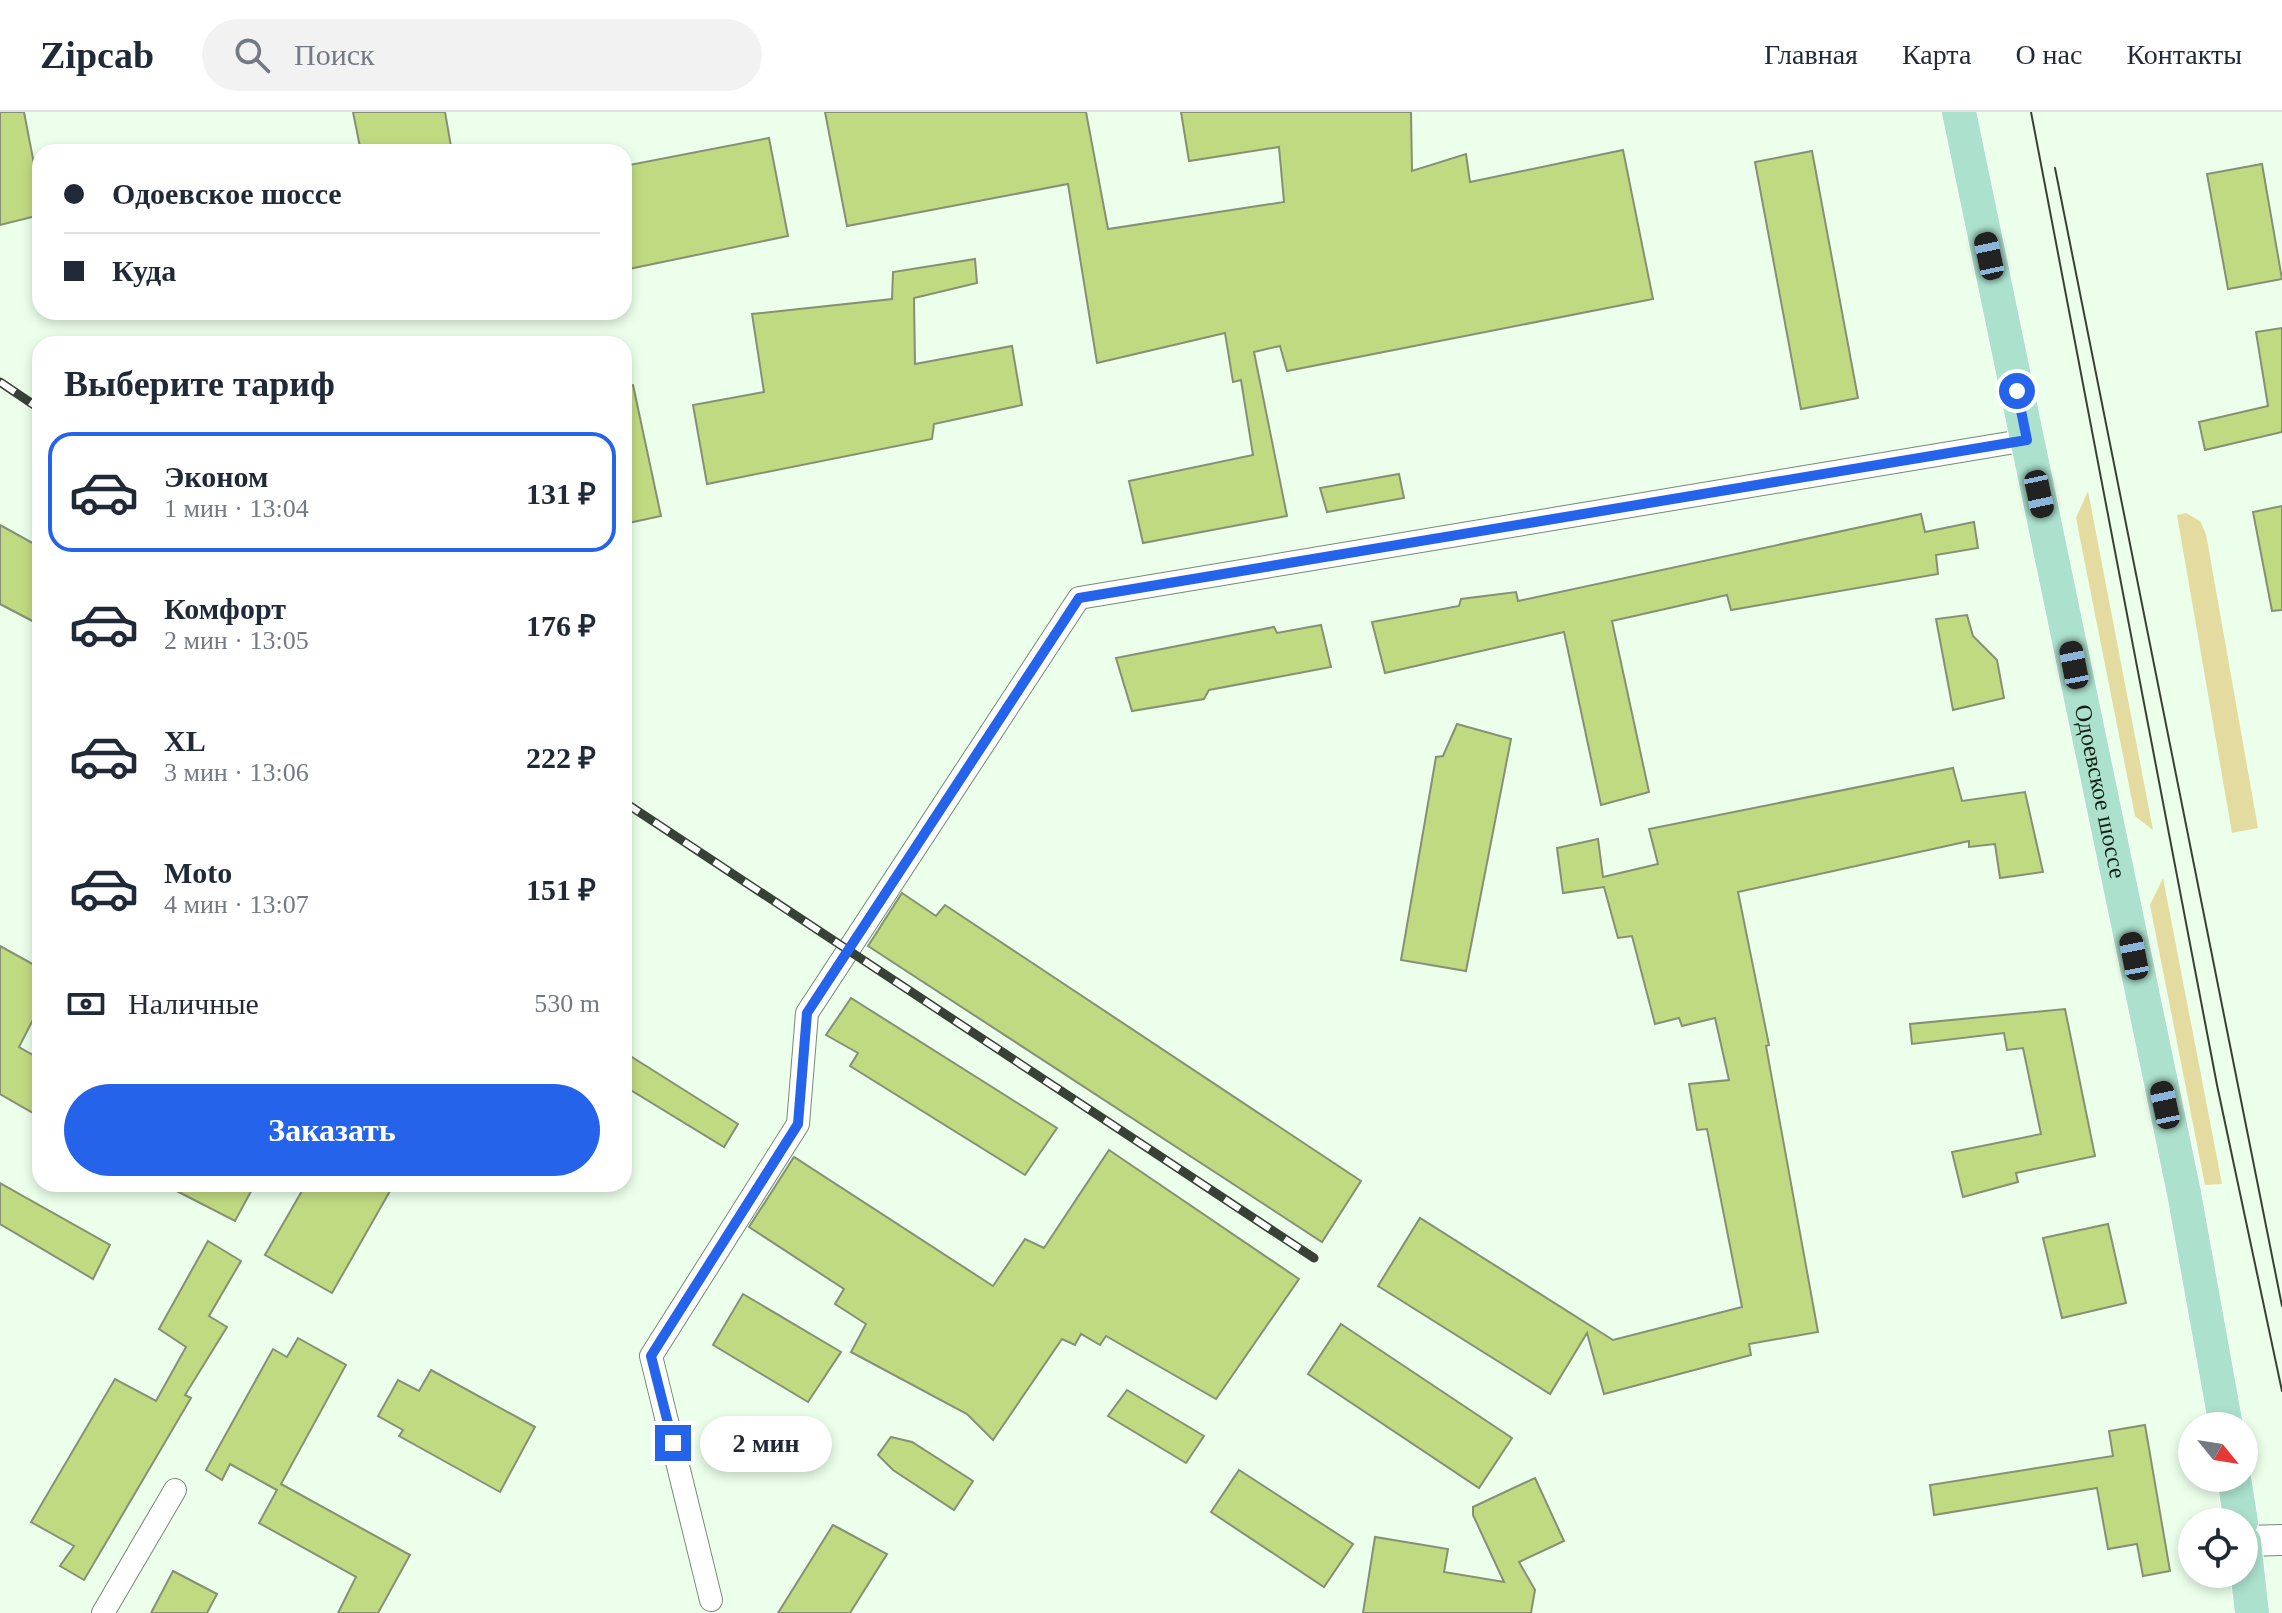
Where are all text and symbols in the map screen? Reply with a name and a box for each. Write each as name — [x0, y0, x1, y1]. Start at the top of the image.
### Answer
search box — [202, 19, 762, 91]
icon: search — [230, 33, 274, 77]
text: Zipcab — [40, 34, 154, 76]
text: Поиск — [294, 38, 375, 71]
text: Главная — [1764, 39, 1858, 70]
text: Карта — [1902, 39, 1971, 70]
text: О нас — [2015, 39, 2082, 70]
text: Контакты — [2126, 39, 2242, 70]
text: Одоевское шоссе — [112, 177, 342, 210]
car — [1972, 230, 2006, 282]
text: Куда — [112, 254, 176, 287]
text: Выберите тариф — [64, 364, 335, 404]
route start — [1999, 373, 2035, 409]
icon: car — [68, 456, 140, 528]
text: Эконом — [164, 460, 268, 493]
car — [2022, 468, 2056, 520]
text: 131 ₽ — [526, 477, 596, 510]
text: 1 мин · 13:04 — [164, 494, 309, 523]
icon: car — [68, 588, 140, 660]
text: Комфорт — [164, 592, 286, 625]
text: 176 ₽ — [526, 609, 596, 642]
text: 2 мин · 13:05 — [164, 626, 309, 655]
car — [2058, 639, 2090, 691]
street label: Одоевское шоссе — [2070, 702, 2131, 881]
icon: car — [68, 720, 140, 792]
text: XL — [164, 724, 206, 757]
text: 222 ₽ — [526, 741, 596, 774]
text: 3 мин · 13:06 — [164, 758, 309, 787]
icon: car — [68, 852, 140, 924]
text: Moto — [164, 856, 232, 889]
text: 151 ₽ — [526, 873, 596, 906]
text: 4 мин · 13:07 — [164, 890, 309, 919]
car — [2118, 930, 2150, 982]
icon: cash — [64, 982, 108, 1026]
text: Наличные — [128, 987, 259, 1020]
text: 530 m — [534, 989, 600, 1018]
car — [2148, 1079, 2182, 1131]
button: Заказать — [64, 1084, 600, 1176]
north arrow — [2178, 1412, 2258, 1492]
map controls — [2178, 1412, 2258, 1588]
callout: 2 мин — [701, 1415, 833, 1471]
route end — [655, 1425, 691, 1461]
text: 2 мин — [732, 1429, 800, 1458]
button: locate — [2178, 1508, 2258, 1588]

